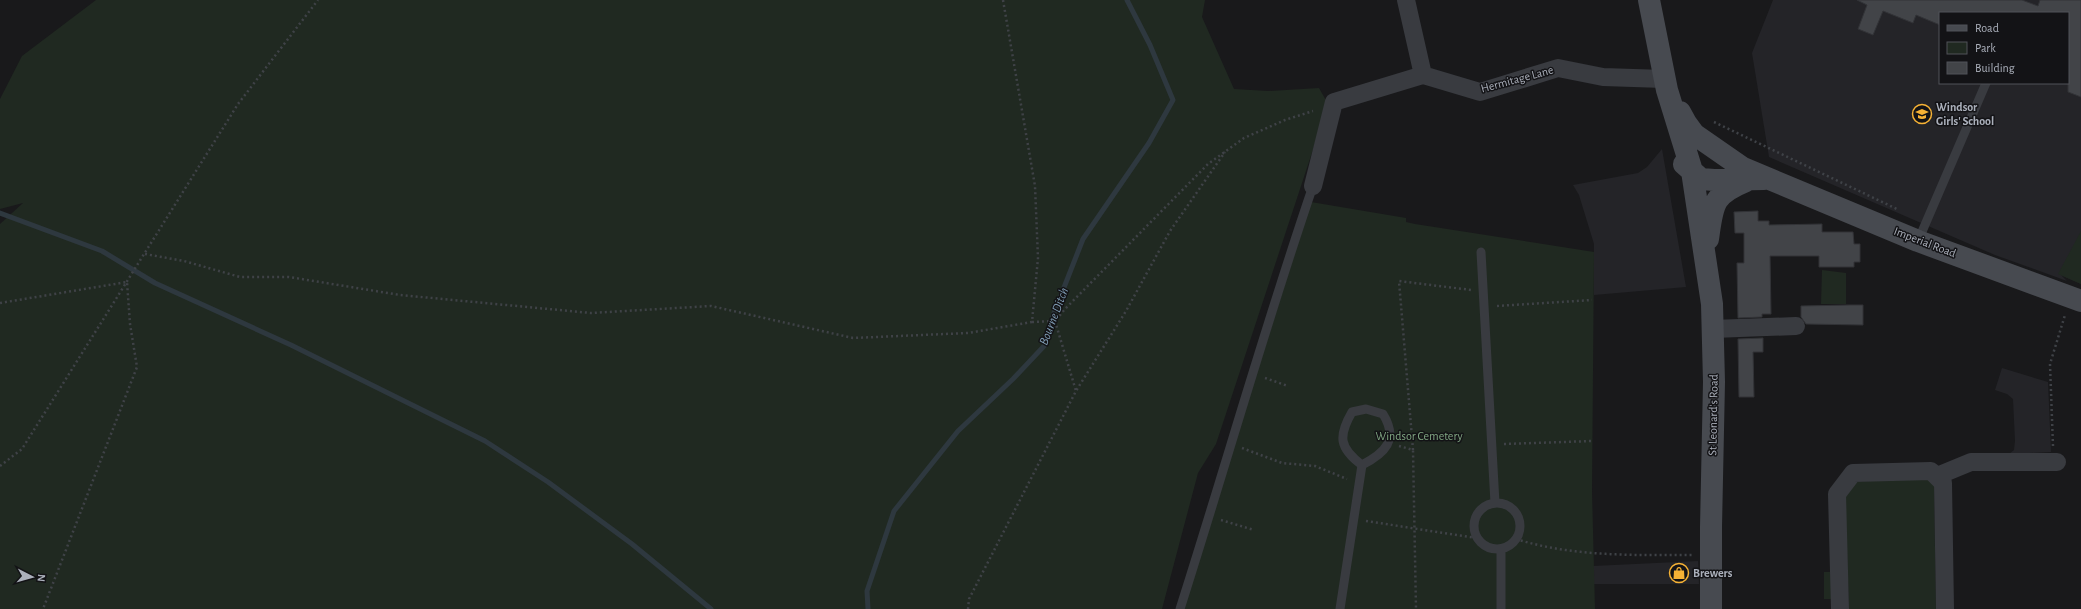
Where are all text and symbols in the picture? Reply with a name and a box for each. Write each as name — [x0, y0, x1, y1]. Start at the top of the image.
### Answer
legend — [1939, 12, 2069, 84]
text: Road — [1975, 22, 1999, 34]
text: Park — [1975, 42, 1996, 54]
text: Building — [1975, 62, 2015, 74]
street label: Hermitage Lane — [1479, 64, 1555, 94]
place label: Windsor Girls' School — [1936, 101, 1994, 127]
school or university icon: Windsor Girls' School — [1911, 103, 1933, 125]
street label: Imperial Road — [1892, 225, 1958, 259]
water label: Bourne Ditch — [1037, 286, 1071, 347]
street label: St Leonard's Road — [1706, 374, 1720, 456]
park label: Windsor Cemetery — [1375, 430, 1463, 443]
north arrow — [12, 557, 52, 597]
shop icon: Brewers — [1668, 562, 1690, 584]
place label: Brewers — [1693, 567, 1733, 579]
text: N — [36, 574, 47, 582]

